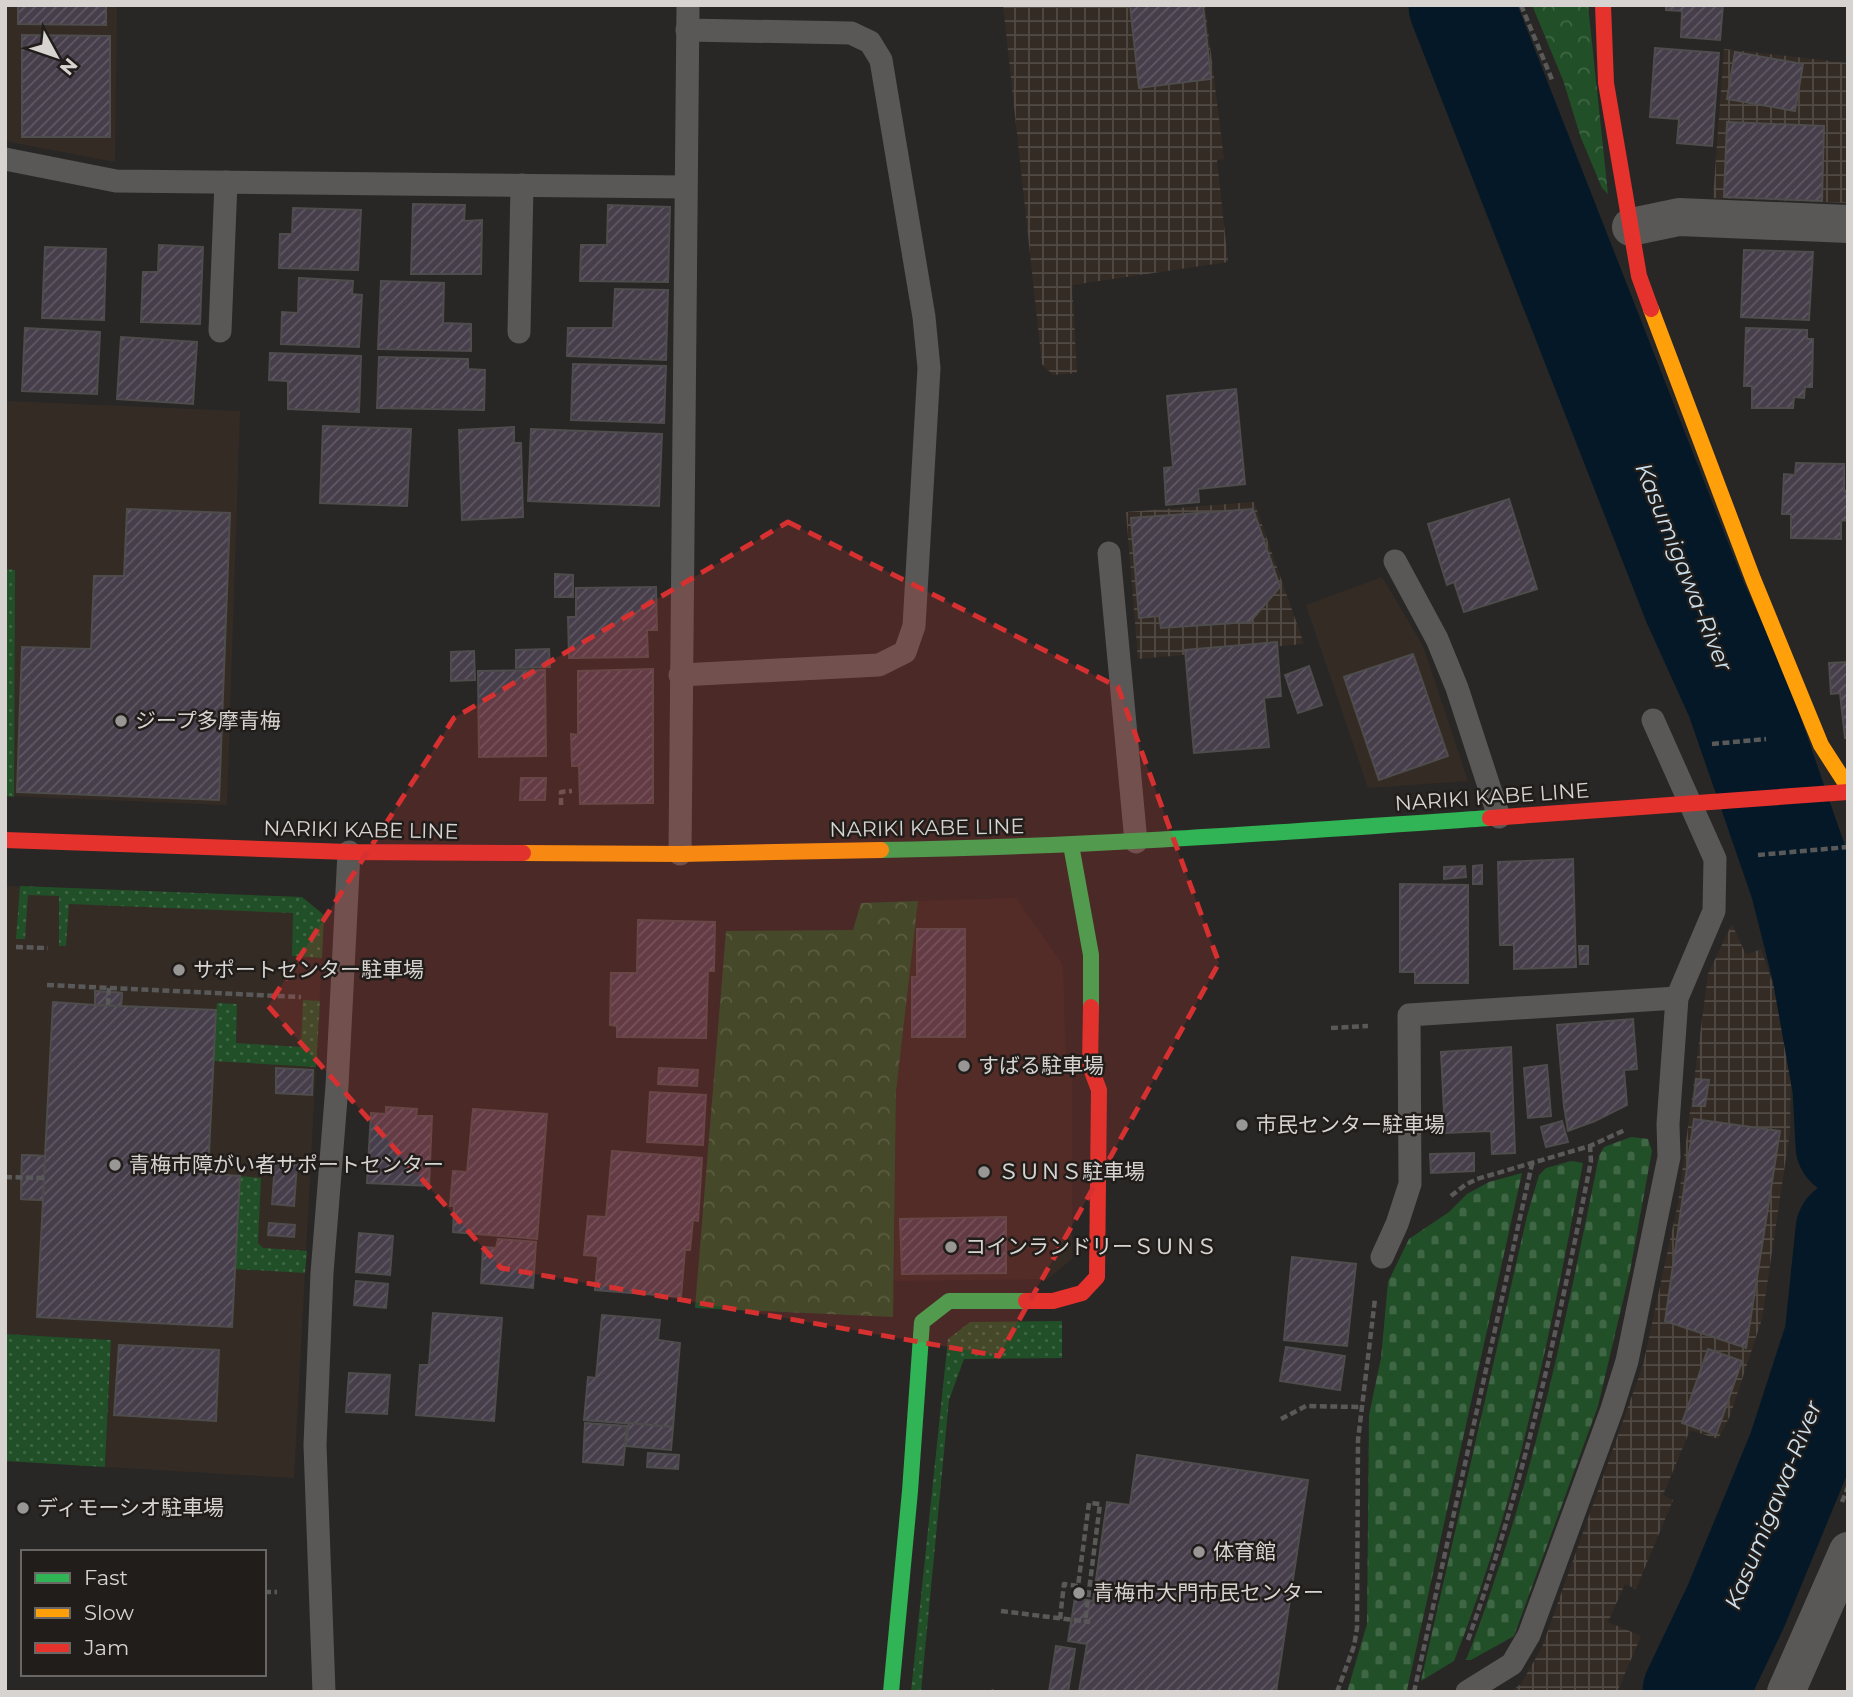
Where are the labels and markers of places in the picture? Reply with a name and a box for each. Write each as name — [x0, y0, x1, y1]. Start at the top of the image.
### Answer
place label: ジープ多摩青梅 — [135, 708, 281, 733]
marker: ジープ多摩青梅 — [113, 713, 129, 729]
place label: サポートセンター駐車場 — [193, 957, 424, 982]
marker: サポートセンター駐車場 — [171, 962, 187, 978]
place label: すばる駐車場 — [978, 1053, 1104, 1078]
marker: すばる駐車場 — [956, 1058, 972, 1074]
place label: 市民センター駐車場 — [1256, 1112, 1445, 1137]
marker: 市民センター駐車場 — [1234, 1117, 1250, 1133]
place label: 青梅市障がい者サポートセンター — [129, 1152, 444, 1177]
marker: 青梅市障がい者サポートセンター — [107, 1157, 123, 1173]
place label: ＳＵＮＳ駐車場 — [998, 1159, 1145, 1184]
marker: ＳＵＮＳ駐車場 — [976, 1164, 992, 1180]
place label: コインランドリーＳＵＮＳ — [965, 1234, 1217, 1259]
marker: コインランドリーＳＵＮＳ — [943, 1239, 959, 1255]
place label: ディモーシオ駐車場 — [37, 1495, 224, 1520]
marker: ディモーシオ駐車場 — [15, 1500, 31, 1516]
place label: 体育館 — [1213, 1539, 1276, 1564]
marker: 体育館 — [1191, 1544, 1207, 1560]
place label: 青梅市大門市民センター — [1093, 1580, 1324, 1605]
marker: 青梅市大門市民センター — [1071, 1585, 1087, 1601]

